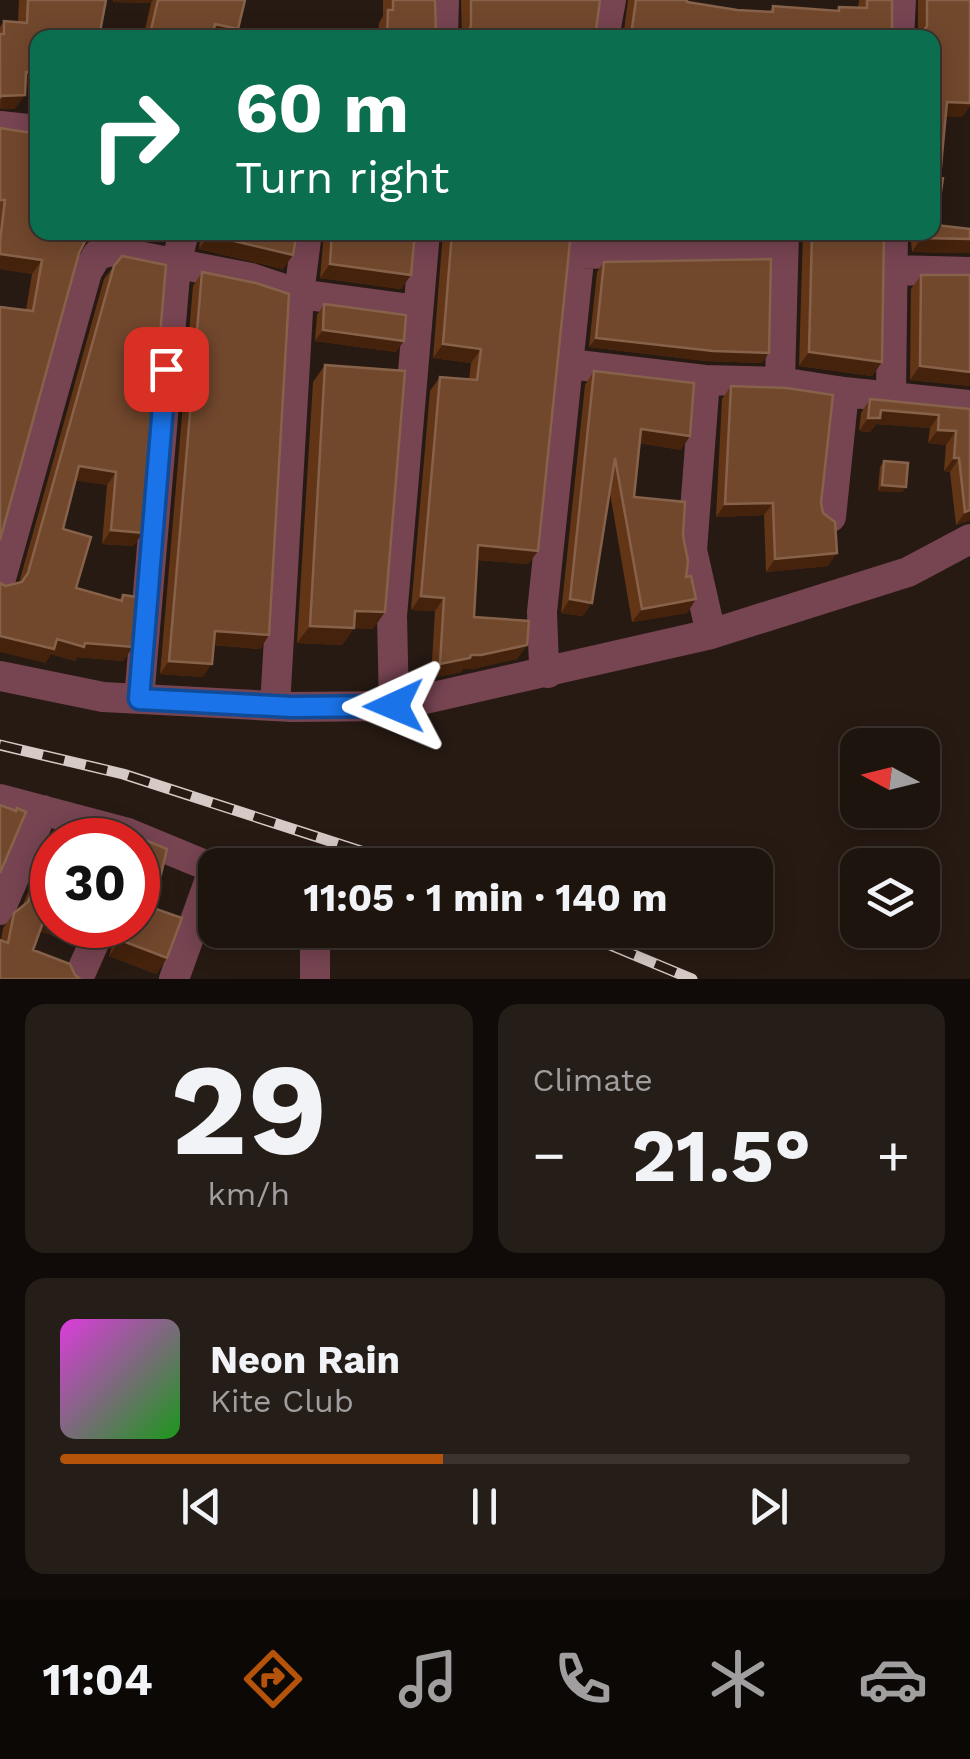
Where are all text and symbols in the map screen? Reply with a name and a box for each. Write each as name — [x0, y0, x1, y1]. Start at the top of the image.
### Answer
text: 60 m — [235, 67, 409, 149]
icon: right — [70, 70, 200, 200]
text: Turn right — [235, 151, 449, 204]
pin — [124, 327, 209, 412]
icon: arrive — [139, 342, 194, 397]
position arrow — [342, 654, 446, 758]
north arrow — [840, 728, 940, 828]
map controls — [840, 728, 940, 948]
speed limit sign: 30 — [30, 818, 160, 948]
button: layers — [840, 848, 940, 948]
text: 11:05 · 1 min · 140 m — [304, 876, 667, 920]
text: 29 — [170, 1033, 328, 1186]
text: Climate — [533, 1061, 653, 1099]
text: 21.5° — [631, 1111, 811, 1199]
text: − — [533, 1123, 566, 1187]
text: + — [877, 1123, 910, 1187]
text: km/h — [208, 1175, 290, 1213]
text: Neon Rain — [210, 1338, 400, 1382]
text: Kite Club — [210, 1382, 354, 1420]
icon: previous — [174, 1479, 229, 1534]
icon: pause — [457, 1479, 512, 1534]
icon: next — [741, 1479, 796, 1534]
icon: directions — [238, 1644, 308, 1714]
icon: music — [393, 1644, 463, 1714]
icon: phone — [548, 1644, 618, 1714]
icon: climate — [703, 1644, 773, 1714]
icon: car — [858, 1644, 928, 1714]
text: 11:04 — [42, 1653, 153, 1706]

